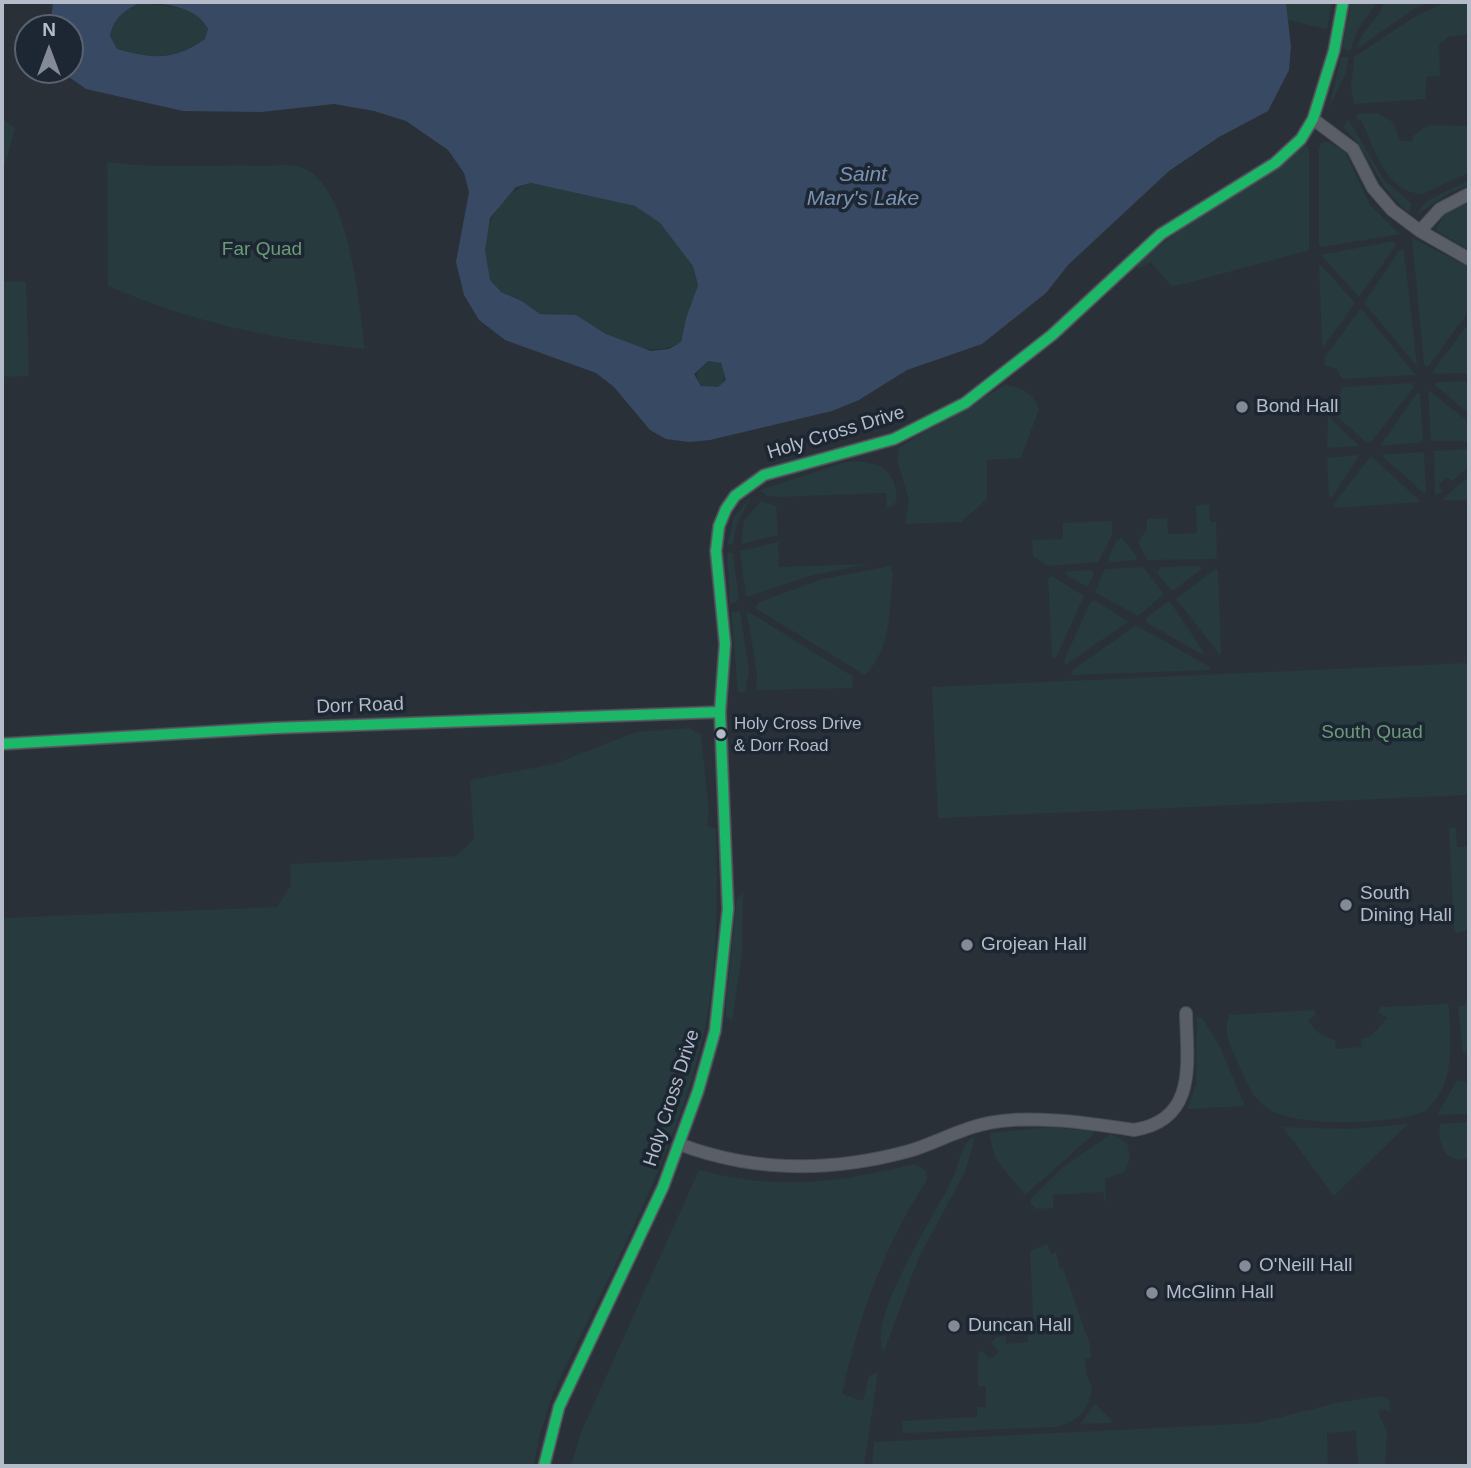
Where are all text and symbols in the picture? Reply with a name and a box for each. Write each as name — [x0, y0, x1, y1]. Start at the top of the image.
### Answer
north arrow — [14, 14, 84, 84]
text: N — [42, 19, 56, 40]
water label: Saint Mary's Lake — [807, 162, 919, 212]
park label: Far Quad — [222, 239, 302, 261]
place label: Bond Hall — [1256, 396, 1338, 418]
marker: Bond Hall — [1234, 399, 1250, 415]
street label: Holy Cross Drive — [765, 401, 907, 465]
street label: Dorr Road — [316, 693, 404, 719]
place label: Holy Cross Drive & Dorr Road — [734, 714, 862, 754]
park label: South Quad — [1321, 722, 1423, 744]
marker: Holy Cross Drive & Dorr Road — [714, 727, 728, 741]
place label: South Dining Hall — [1360, 883, 1452, 927]
marker: South Dining Hall — [1338, 897, 1354, 913]
place label: Grojean Hall — [981, 934, 1087, 956]
marker: Grojean Hall — [959, 937, 975, 953]
street label: Holy Cross Drive — [639, 1027, 705, 1169]
place label: O'Neill Hall — [1259, 1255, 1352, 1277]
marker: O'Neill Hall — [1237, 1258, 1253, 1274]
place label: McGlinn Hall — [1166, 1282, 1274, 1304]
marker: McGlinn Hall — [1144, 1285, 1160, 1301]
place label: Duncan Hall — [968, 1315, 1071, 1337]
marker: Duncan Hall — [946, 1318, 962, 1334]

